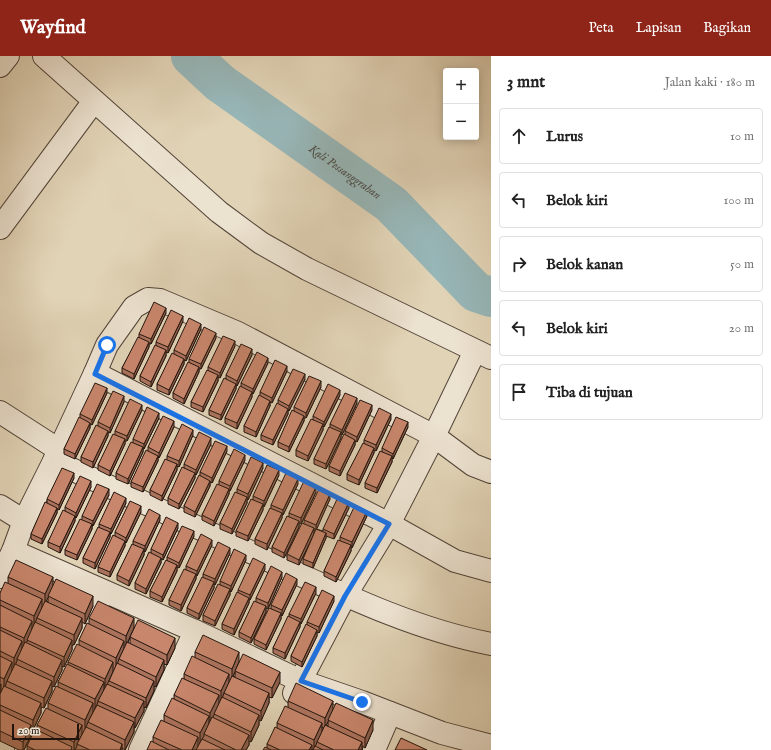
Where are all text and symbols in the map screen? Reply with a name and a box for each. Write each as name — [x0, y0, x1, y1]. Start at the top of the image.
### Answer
text: Wayfind — [20, 16, 86, 40]
text: Peta — [588, 19, 614, 37]
text: Lapisan — [636, 19, 681, 37]
text: Bagikan — [703, 19, 751, 37]
map controls — [443, 68, 479, 140]
button: + — [443, 68, 479, 104]
text: 3 mnt — [507, 72, 545, 93]
text: Jalan kaki · 180 m — [665, 74, 755, 91]
button: − — [443, 104, 479, 140]
icon: ahead — [508, 125, 530, 147]
text: Lurus — [546, 127, 583, 146]
text: 10 m — [730, 128, 754, 145]
water label: Kali Pessanggrahan — [305, 140, 385, 202]
icon: left — [508, 189, 530, 211]
text: Belok kiri — [546, 191, 608, 210]
text: 100 m — [724, 192, 754, 209]
icon: right — [508, 253, 530, 275]
text: Belok kanan — [546, 255, 623, 274]
text: 50 m — [730, 256, 754, 273]
icon: left — [508, 317, 530, 339]
text: Belok kiri — [546, 319, 608, 338]
text: 20 m — [729, 320, 754, 337]
route start — [98, 336, 116, 354]
icon: arrive — [508, 381, 530, 403]
text: Tiba di tujuan — [546, 383, 633, 402]
route end — [353, 693, 371, 711]
scale bar — [12, 722, 79, 741]
text: 20 m — [18, 724, 39, 738]

